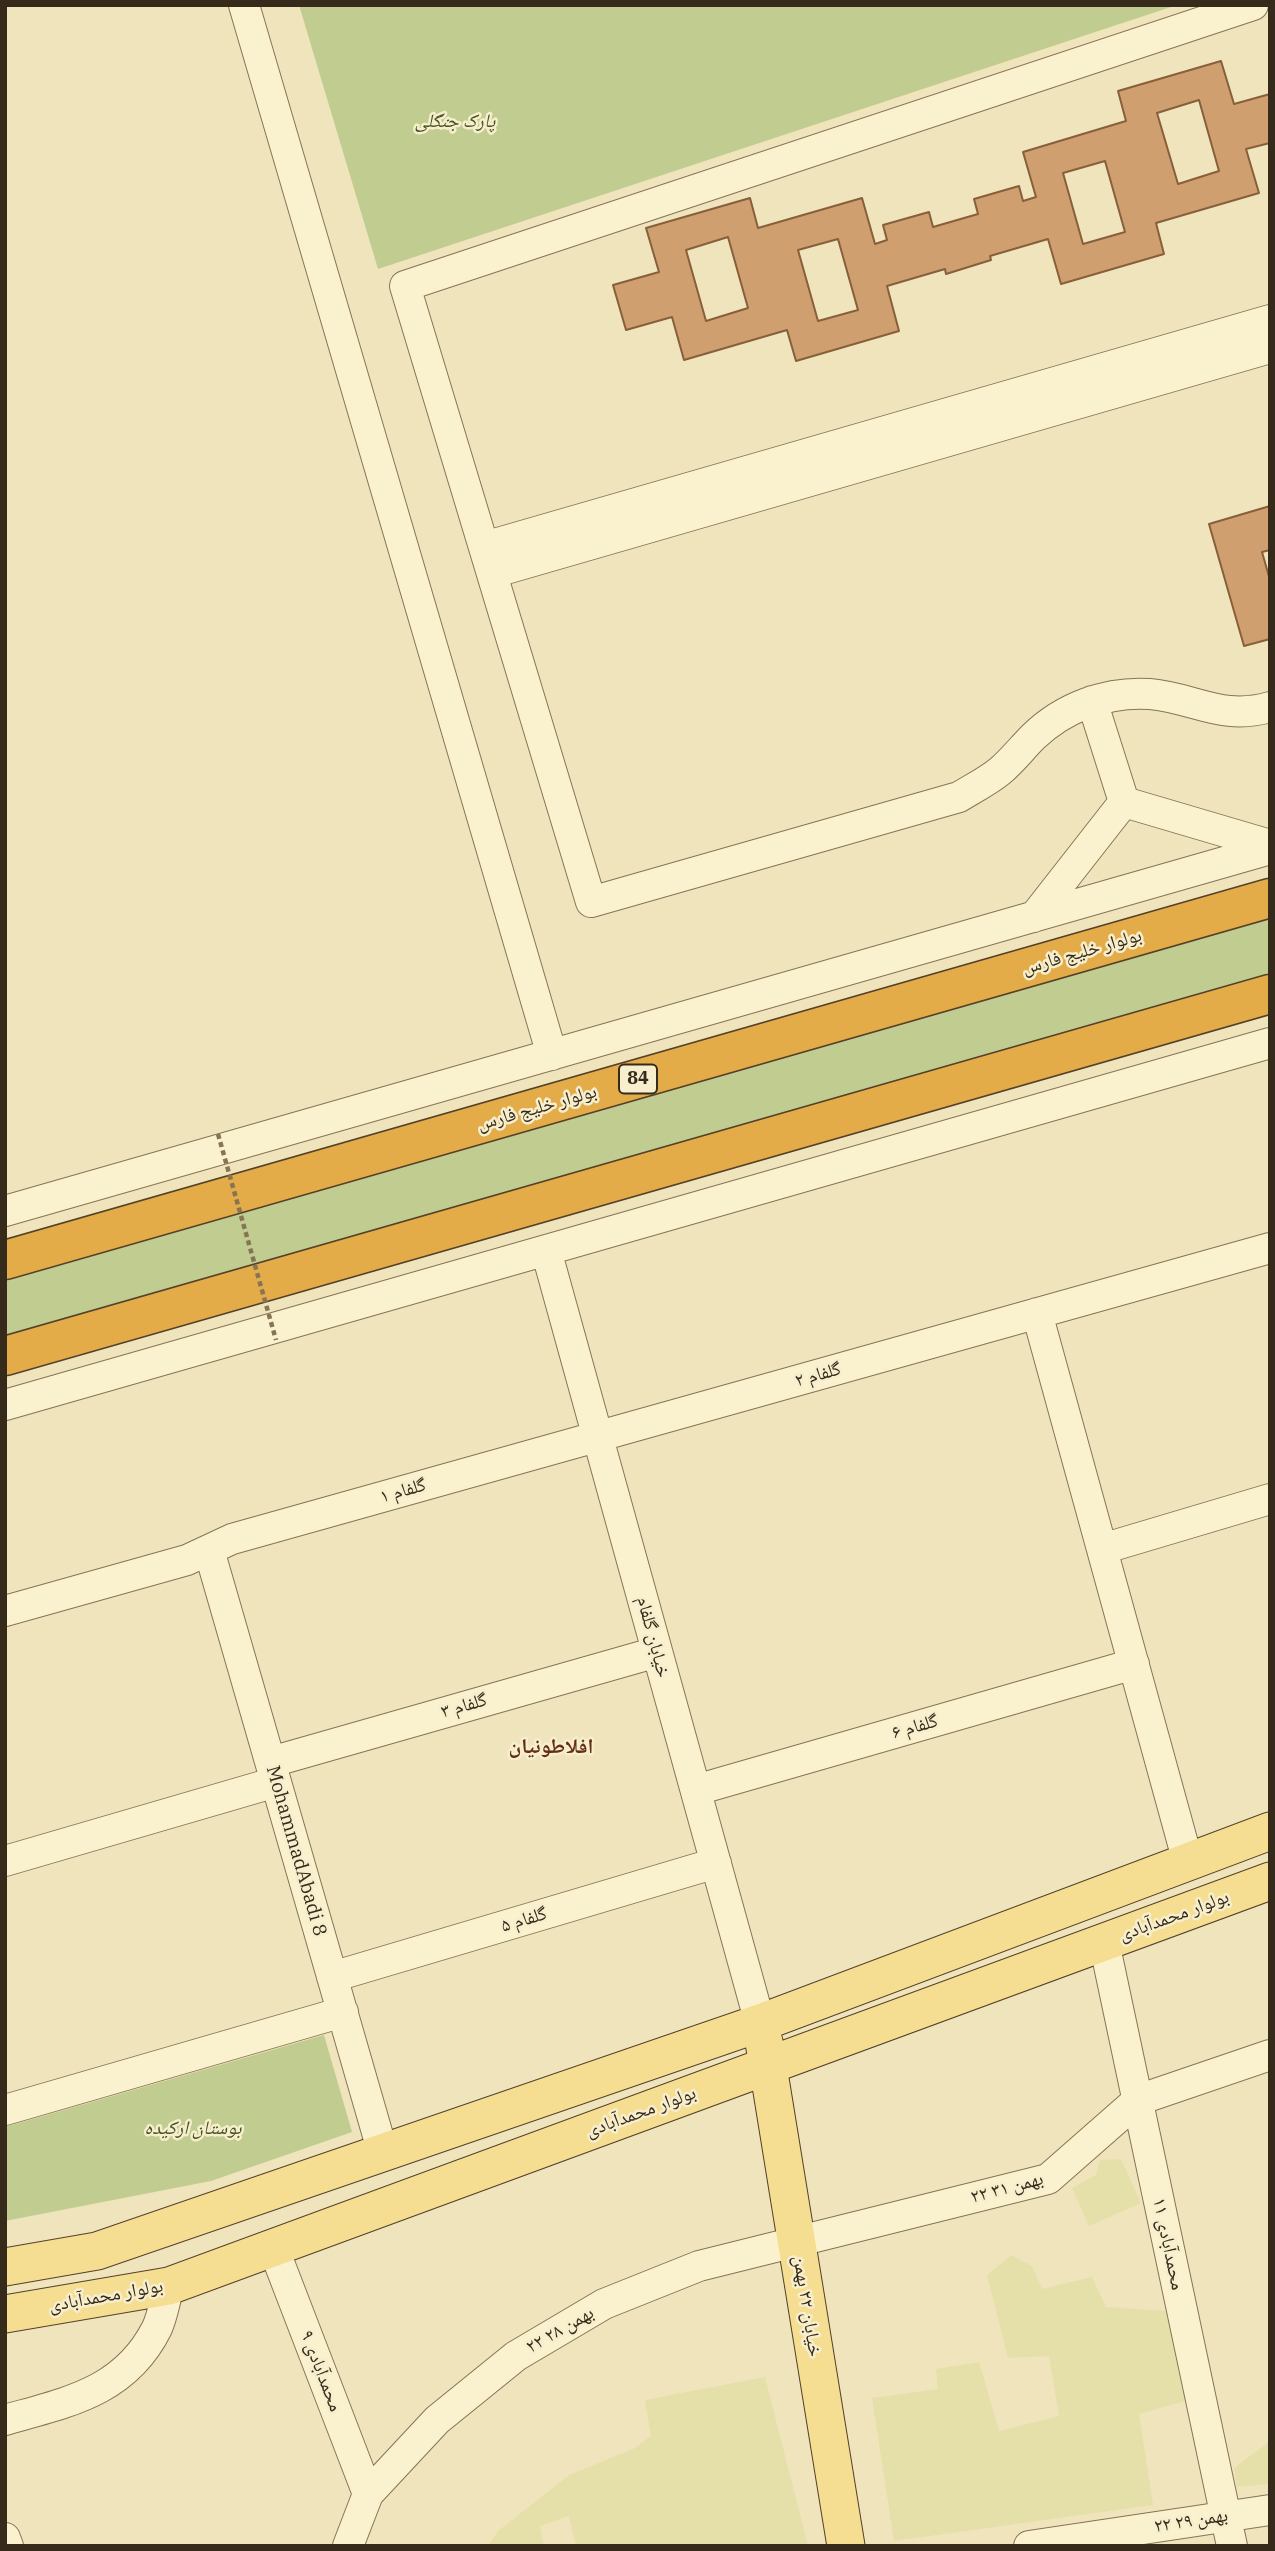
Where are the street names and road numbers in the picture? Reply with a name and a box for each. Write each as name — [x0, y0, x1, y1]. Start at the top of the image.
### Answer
street label: بولوار خلیج فارس — [1020, 924, 1144, 980]
road number: 84 — [619, 1064, 657, 1094]
street label: بولوار خلیج فارس — [475, 1080, 599, 1136]
street label: گلفام ۲ — [792, 1358, 844, 1392]
street label: گلفام ۱ — [377, 1474, 429, 1508]
street label: خیابان گلفام — [631, 1594, 675, 1680]
street label: گلفام ۳ — [438, 1689, 490, 1723]
street label: گلفام ۶ — [889, 1710, 941, 1744]
street label: MohammadAbadi 8 — [261, 1763, 331, 1939]
street label: بولوار محمدآبادی — [1116, 1886, 1232, 1946]
street label: گلفام ۵ — [498, 1902, 550, 1938]
street label: بولوار محمدآبادی — [583, 2082, 699, 2142]
street label: ۲۲ بهمن ۳۱ — [968, 2167, 1046, 2209]
street label: محمدآبادی ۱۱ — [1147, 2196, 1189, 2292]
street label: خیابان ۲۲ بهمن — [788, 2254, 826, 2358]
street label: بولوار محمدآبادی — [47, 2275, 165, 2317]
street label: ۲۲ بهمن ۲۸ — [522, 2302, 598, 2358]
street label: محمدآبادی ۹ — [295, 2327, 347, 2415]
street label: ۲۲ بهمن ۲۹ — [1152, 2504, 1230, 2538]

